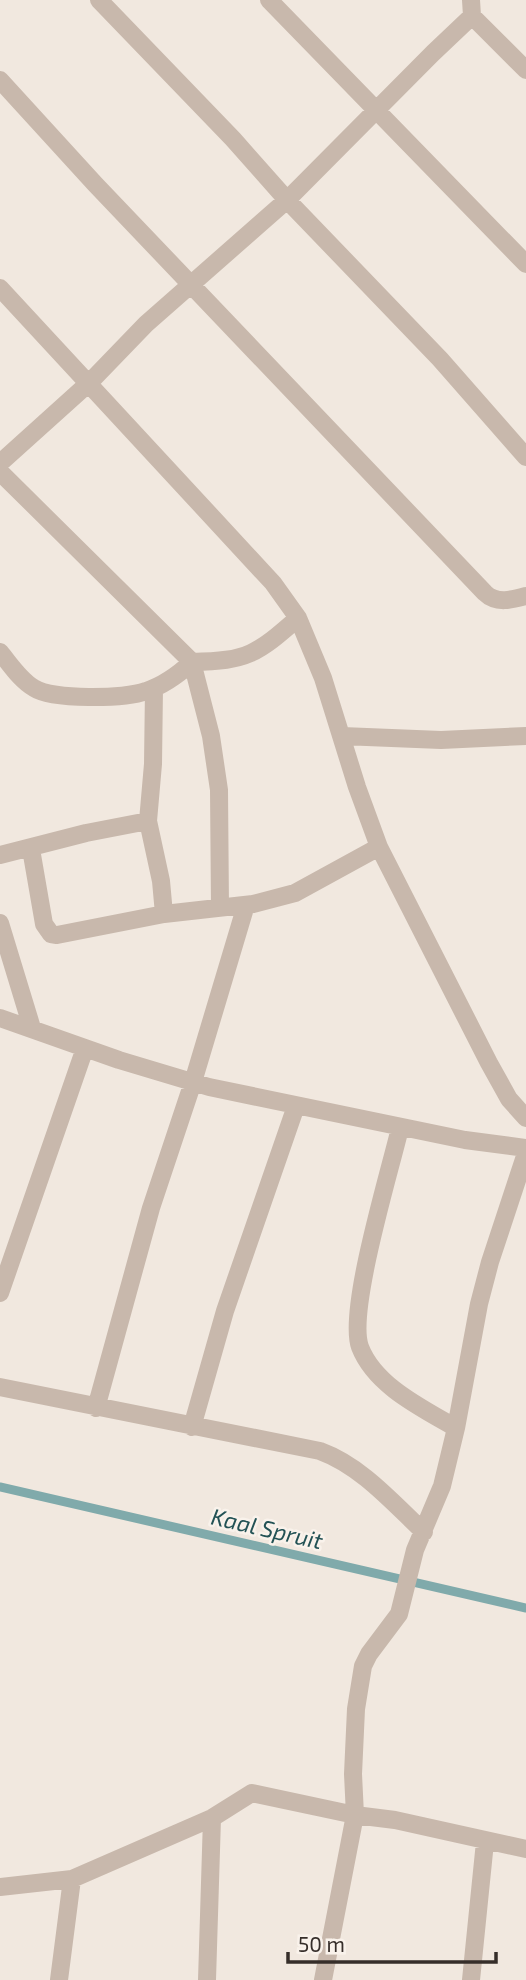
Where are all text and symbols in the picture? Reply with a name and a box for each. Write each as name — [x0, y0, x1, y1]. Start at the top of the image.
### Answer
water label: Kaal Spruit — [209, 1502, 326, 1555]
scale bar — [288, 1920, 496, 1964]
text: 50 m — [298, 1931, 345, 1956]

